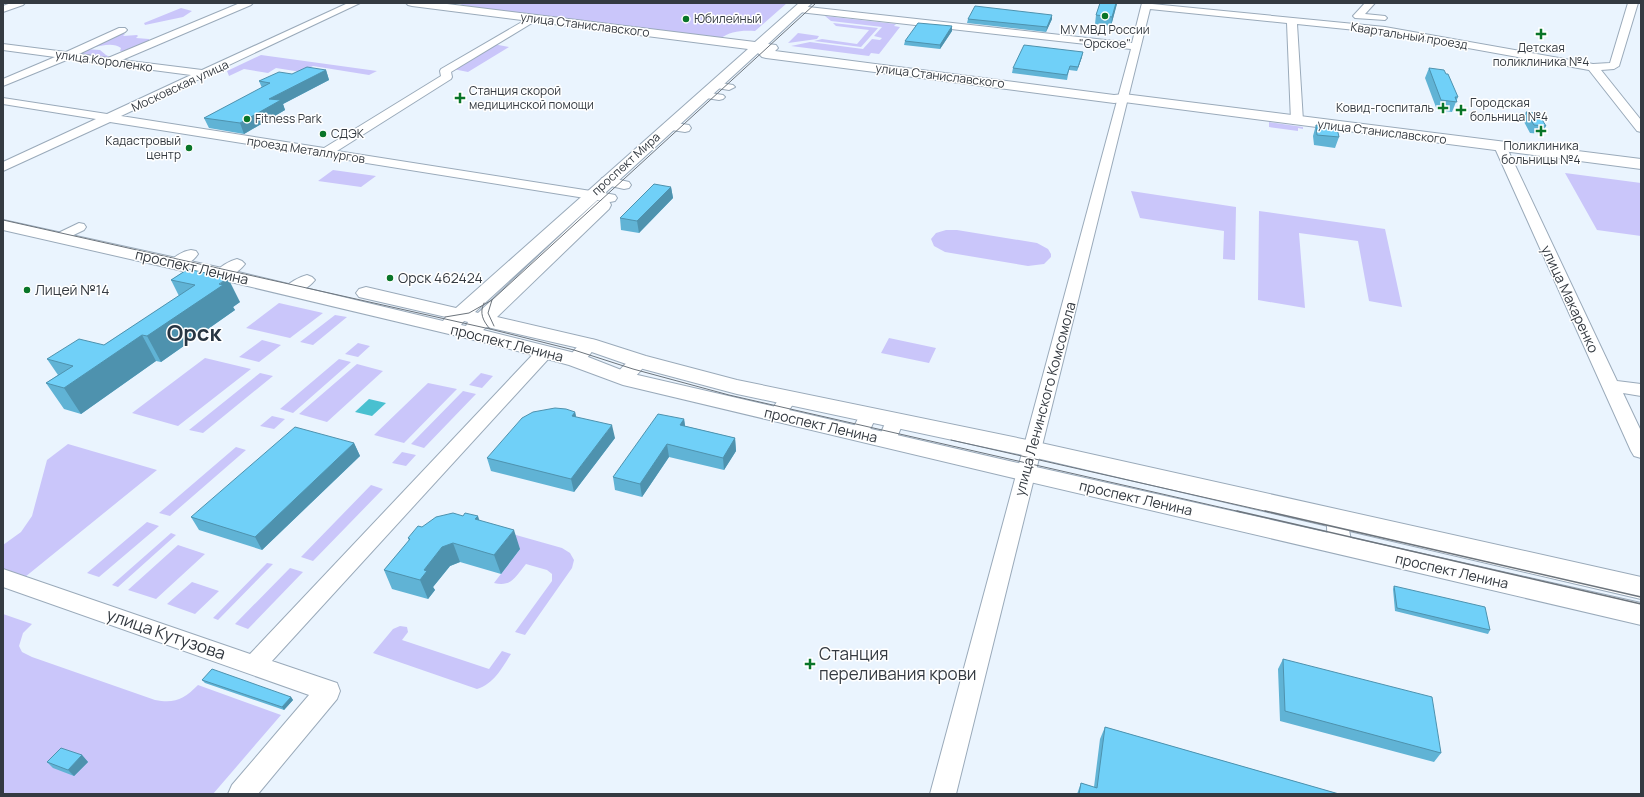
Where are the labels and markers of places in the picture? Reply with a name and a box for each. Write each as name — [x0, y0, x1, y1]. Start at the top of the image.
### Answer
place label: Юбилейный — [694, 10, 762, 27]
marker: МУ МВД России "Орское" — [1100, 11, 1110, 21]
marker: Юбилейный — [681, 14, 691, 24]
place label: МУ МВД России "Орское" — [1060, 21, 1150, 52]
marker: Детская поликлиника №4 — [1535, 28, 1547, 40]
place label: Детская поликлиника №4 — [1493, 39, 1589, 70]
place label: Станция скорой медицинской помощи — [469, 82, 594, 113]
marker: Станция скорой медицинской помощи — [454, 92, 466, 104]
place label: Городская больница №4 — [1470, 94, 1548, 125]
place label: Ковид-госпиталь — [1336, 99, 1434, 116]
marker: Ковид-госпиталь — [1437, 102, 1449, 114]
marker: Городская больница №4 — [1455, 104, 1467, 116]
place label: Fitness Park — [255, 110, 323, 127]
marker: Fitness Park — [242, 114, 252, 124]
place label: СДЭК — [331, 125, 365, 142]
marker: Поликлиника больницы №4 — [1535, 125, 1547, 137]
marker: СДЭК — [318, 129, 328, 139]
place label: Кадастровый центр — [105, 132, 181, 163]
place label: Поликлиника больницы №4 — [1501, 137, 1581, 168]
marker: Кадастровый центр — [184, 143, 194, 153]
place label: Орск 462424 — [398, 268, 483, 287]
marker: Орск 462424 — [385, 273, 395, 283]
place label: Лицей №14 — [35, 280, 110, 299]
marker: Лицей №14 — [22, 285, 32, 295]
place label: Станция переливания крови — [819, 642, 976, 685]
marker: Станция переливания крови — [804, 658, 816, 670]

